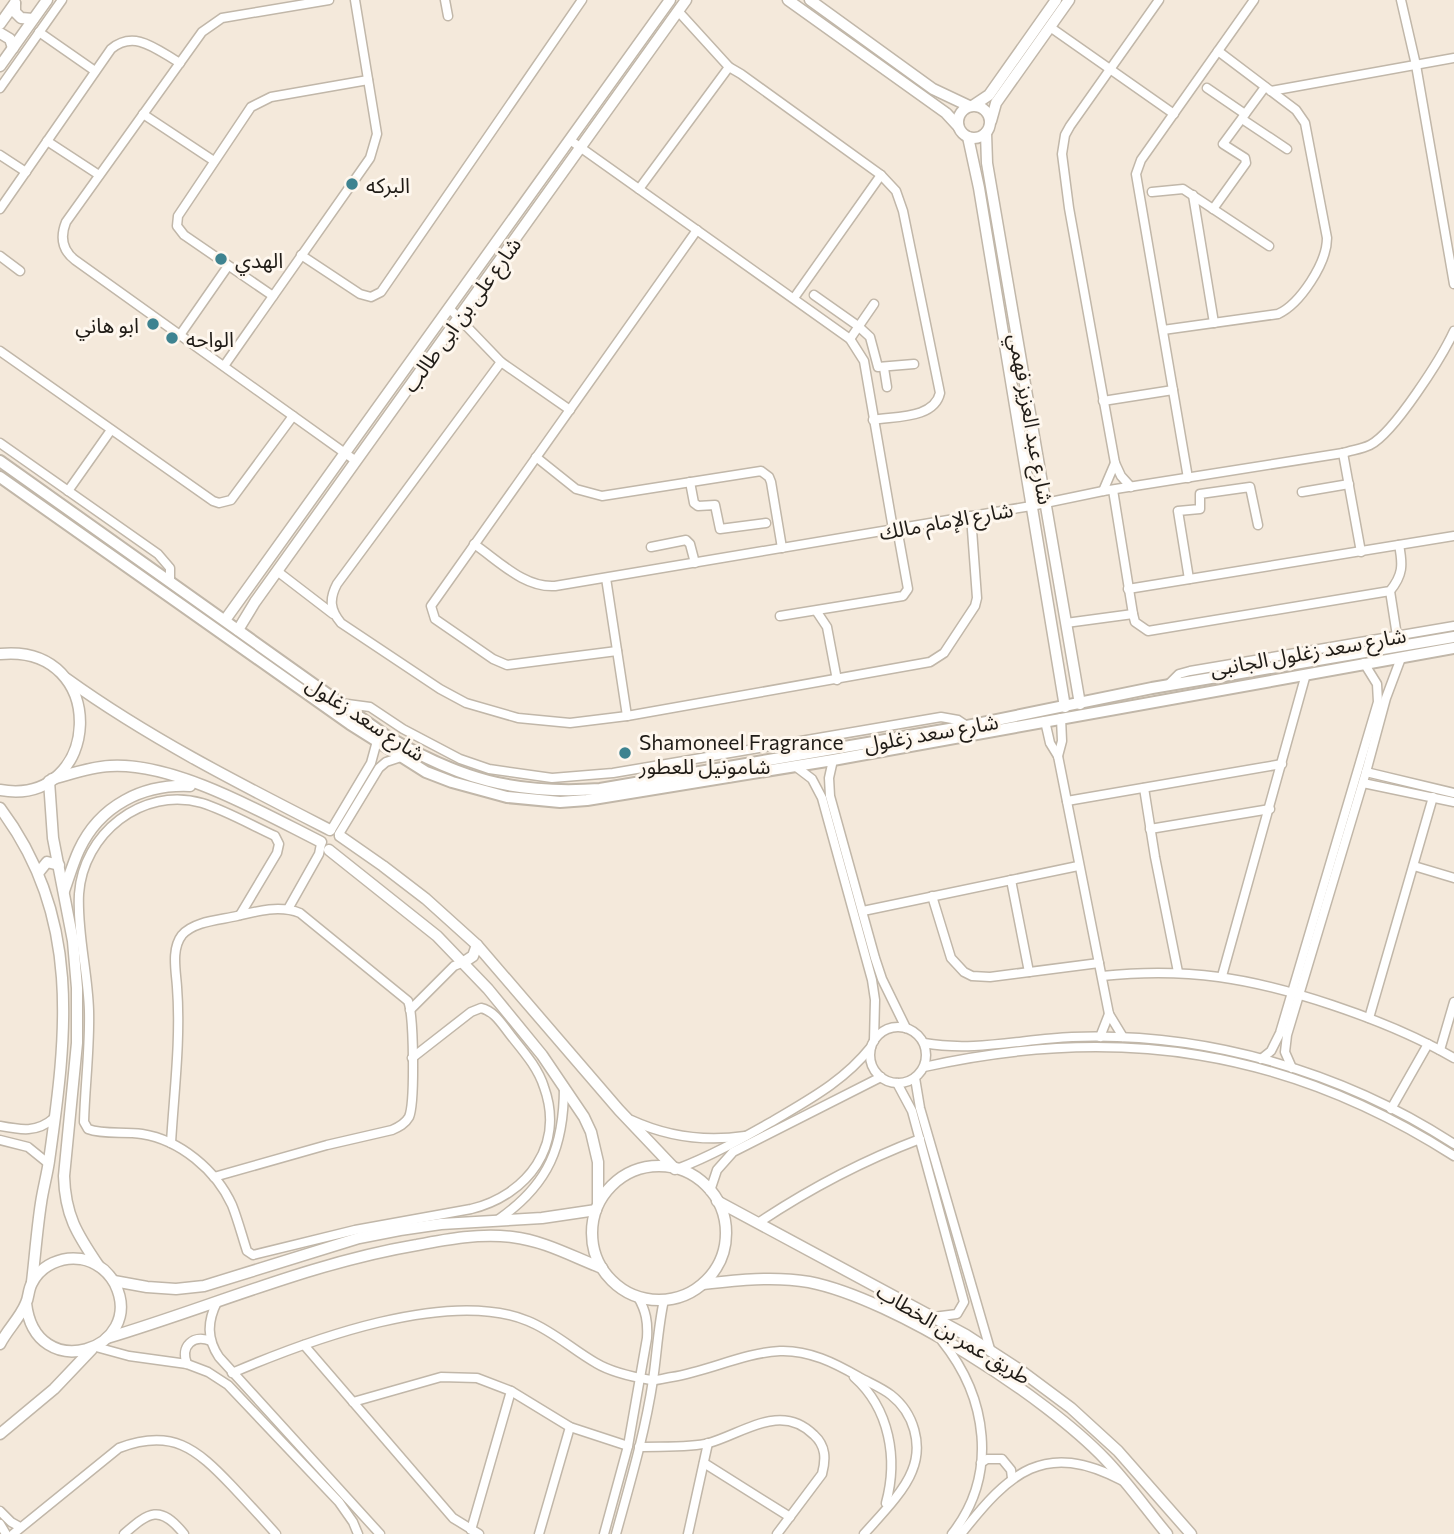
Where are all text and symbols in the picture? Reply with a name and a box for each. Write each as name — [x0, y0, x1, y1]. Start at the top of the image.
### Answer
place label: البركه — [366, 172, 410, 198]
marker: البركه — [344, 176, 360, 192]
street label: شارع على بن ابى طالب — [396, 232, 529, 399]
place label: الهدي — [235, 247, 283, 276]
marker: الهدي — [213, 251, 229, 267]
place label: ابو هاني — [75, 312, 139, 341]
marker: ابو هاني — [145, 316, 161, 332]
place label: الواحه — [186, 326, 234, 352]
marker: الواحه — [164, 330, 180, 346]
street label: شارع عبد العزيز فهمي — [1000, 332, 1059, 507]
street label: شارع الإمام مالك — [877, 496, 1016, 549]
street label: شارع سعد زغلول الجانبى — [1208, 621, 1409, 684]
street label: شارع سعد زغلول — [300, 670, 430, 769]
street label: شارع سعد زغلول — [862, 708, 1001, 760]
place label: Shamoneel Fragrance شامونيل للعطور — [638, 729, 844, 779]
marker: Shamoneel Fragrance شامونيل للعطور — [617, 745, 633, 761]
street label: طريق عمر بن الخطاب — [872, 1277, 1035, 1390]

